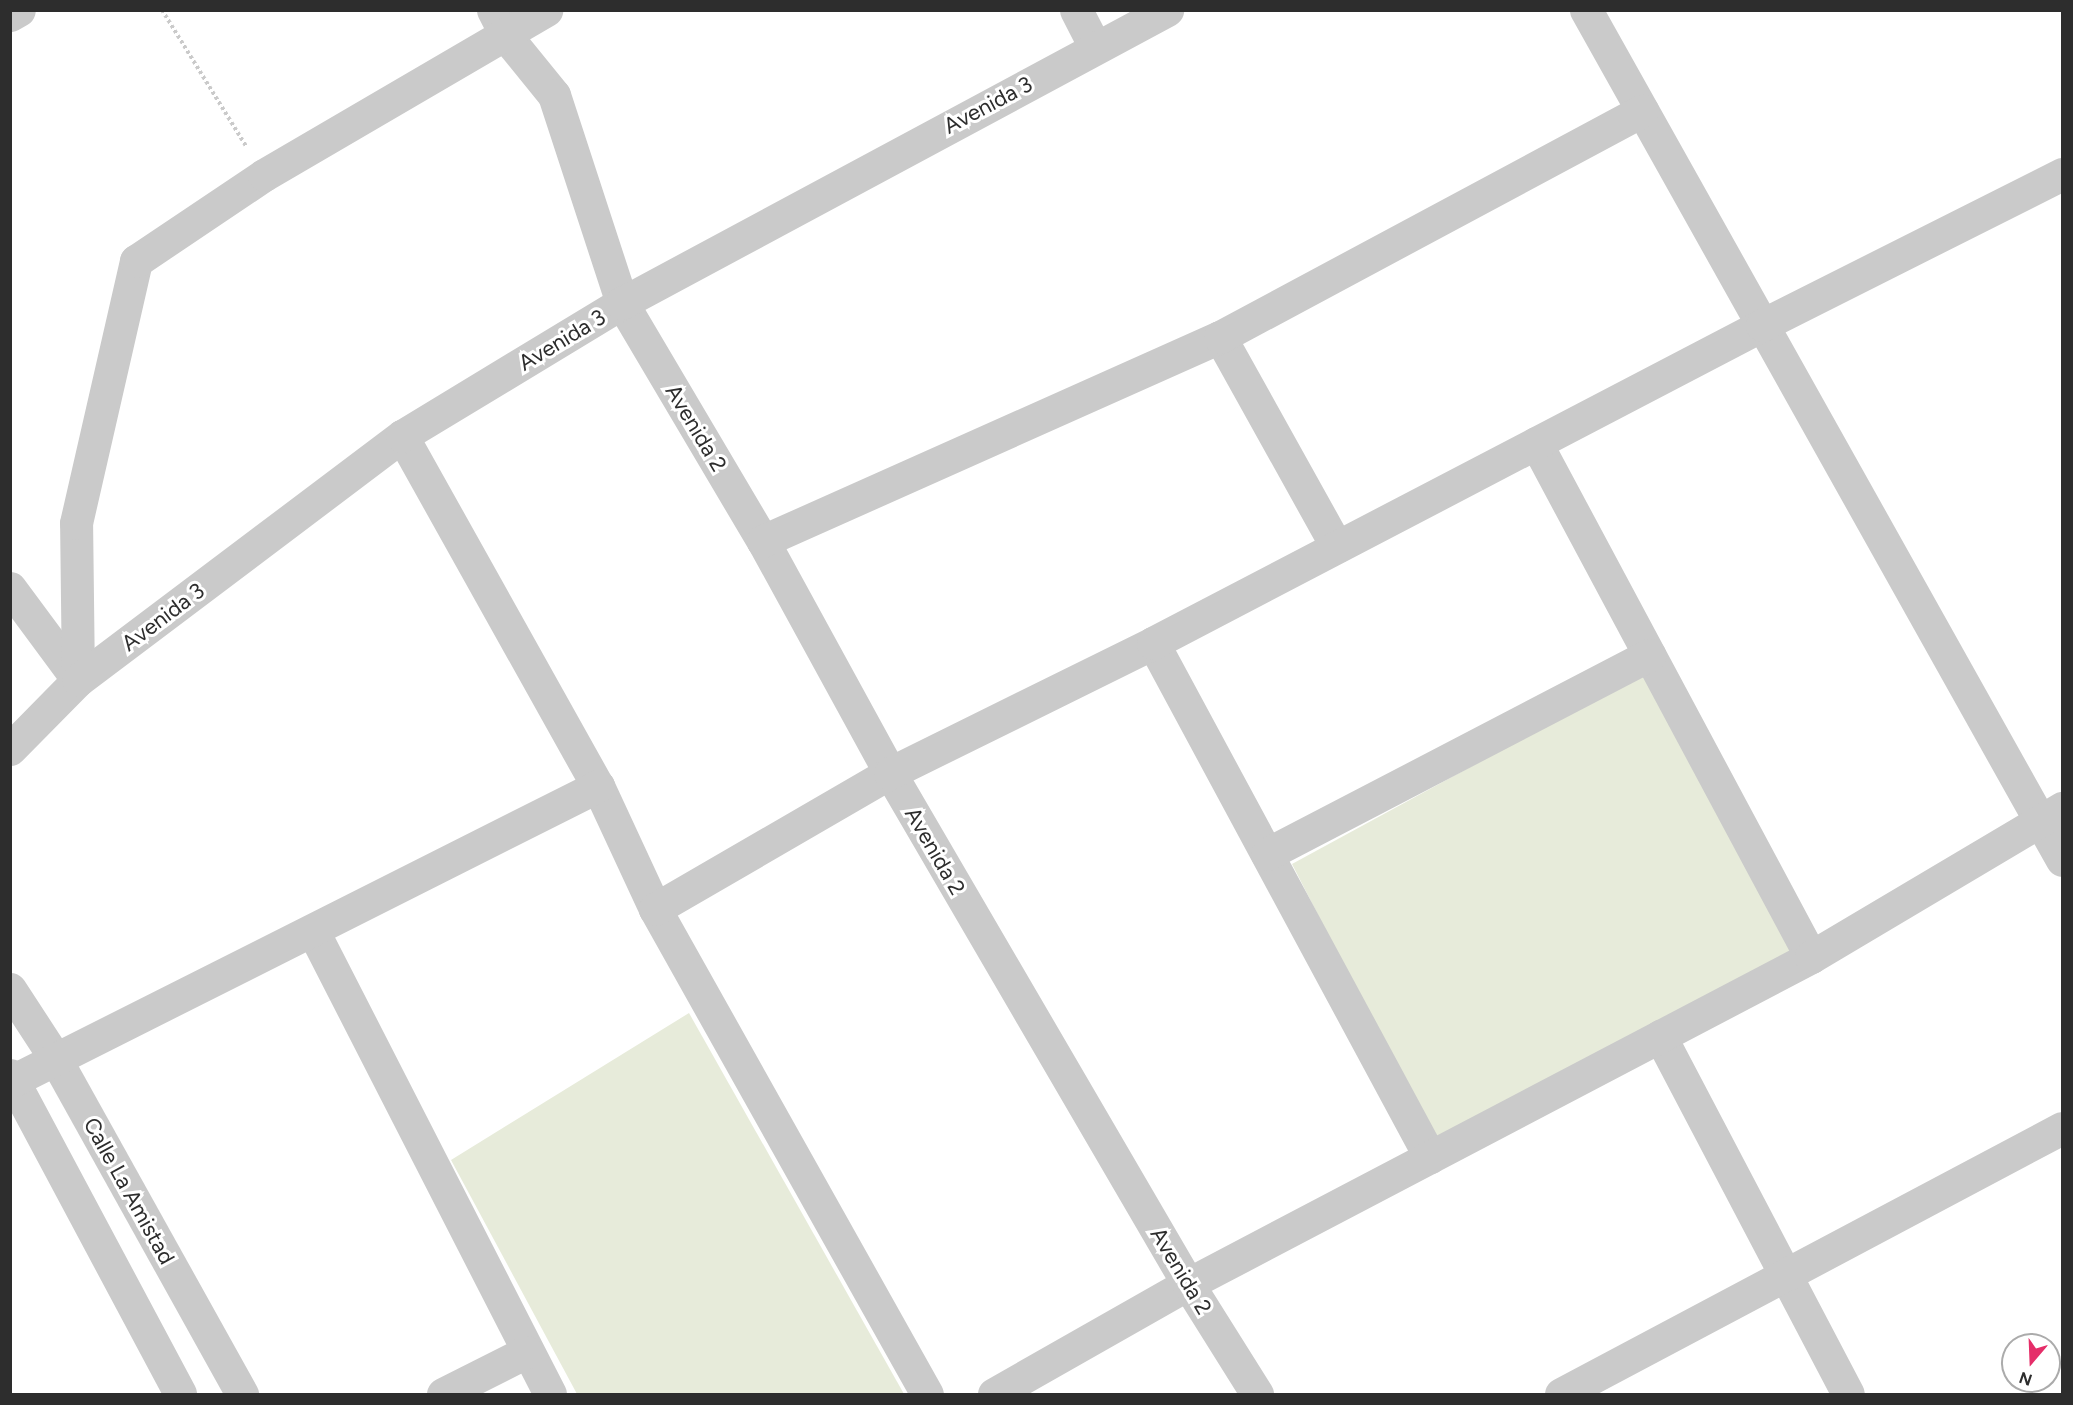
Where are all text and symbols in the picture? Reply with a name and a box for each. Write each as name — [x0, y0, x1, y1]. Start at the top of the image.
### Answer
street label: Avenida 3 — [939, 71, 1037, 139]
street label: Avenida 3 — [514, 304, 610, 376]
street label: Avenida 2 — [660, 380, 732, 476]
street label: Avenida 3 — [116, 577, 210, 657]
street label: Avenida 2 — [899, 802, 971, 900]
street label: Calle La Amistad — [78, 1113, 180, 1269]
street label: Avenida 2 — [1145, 1223, 1217, 1319]
north arrow — [2001, 1333, 2061, 1393]
text: N — [2017, 1368, 2035, 1390]

